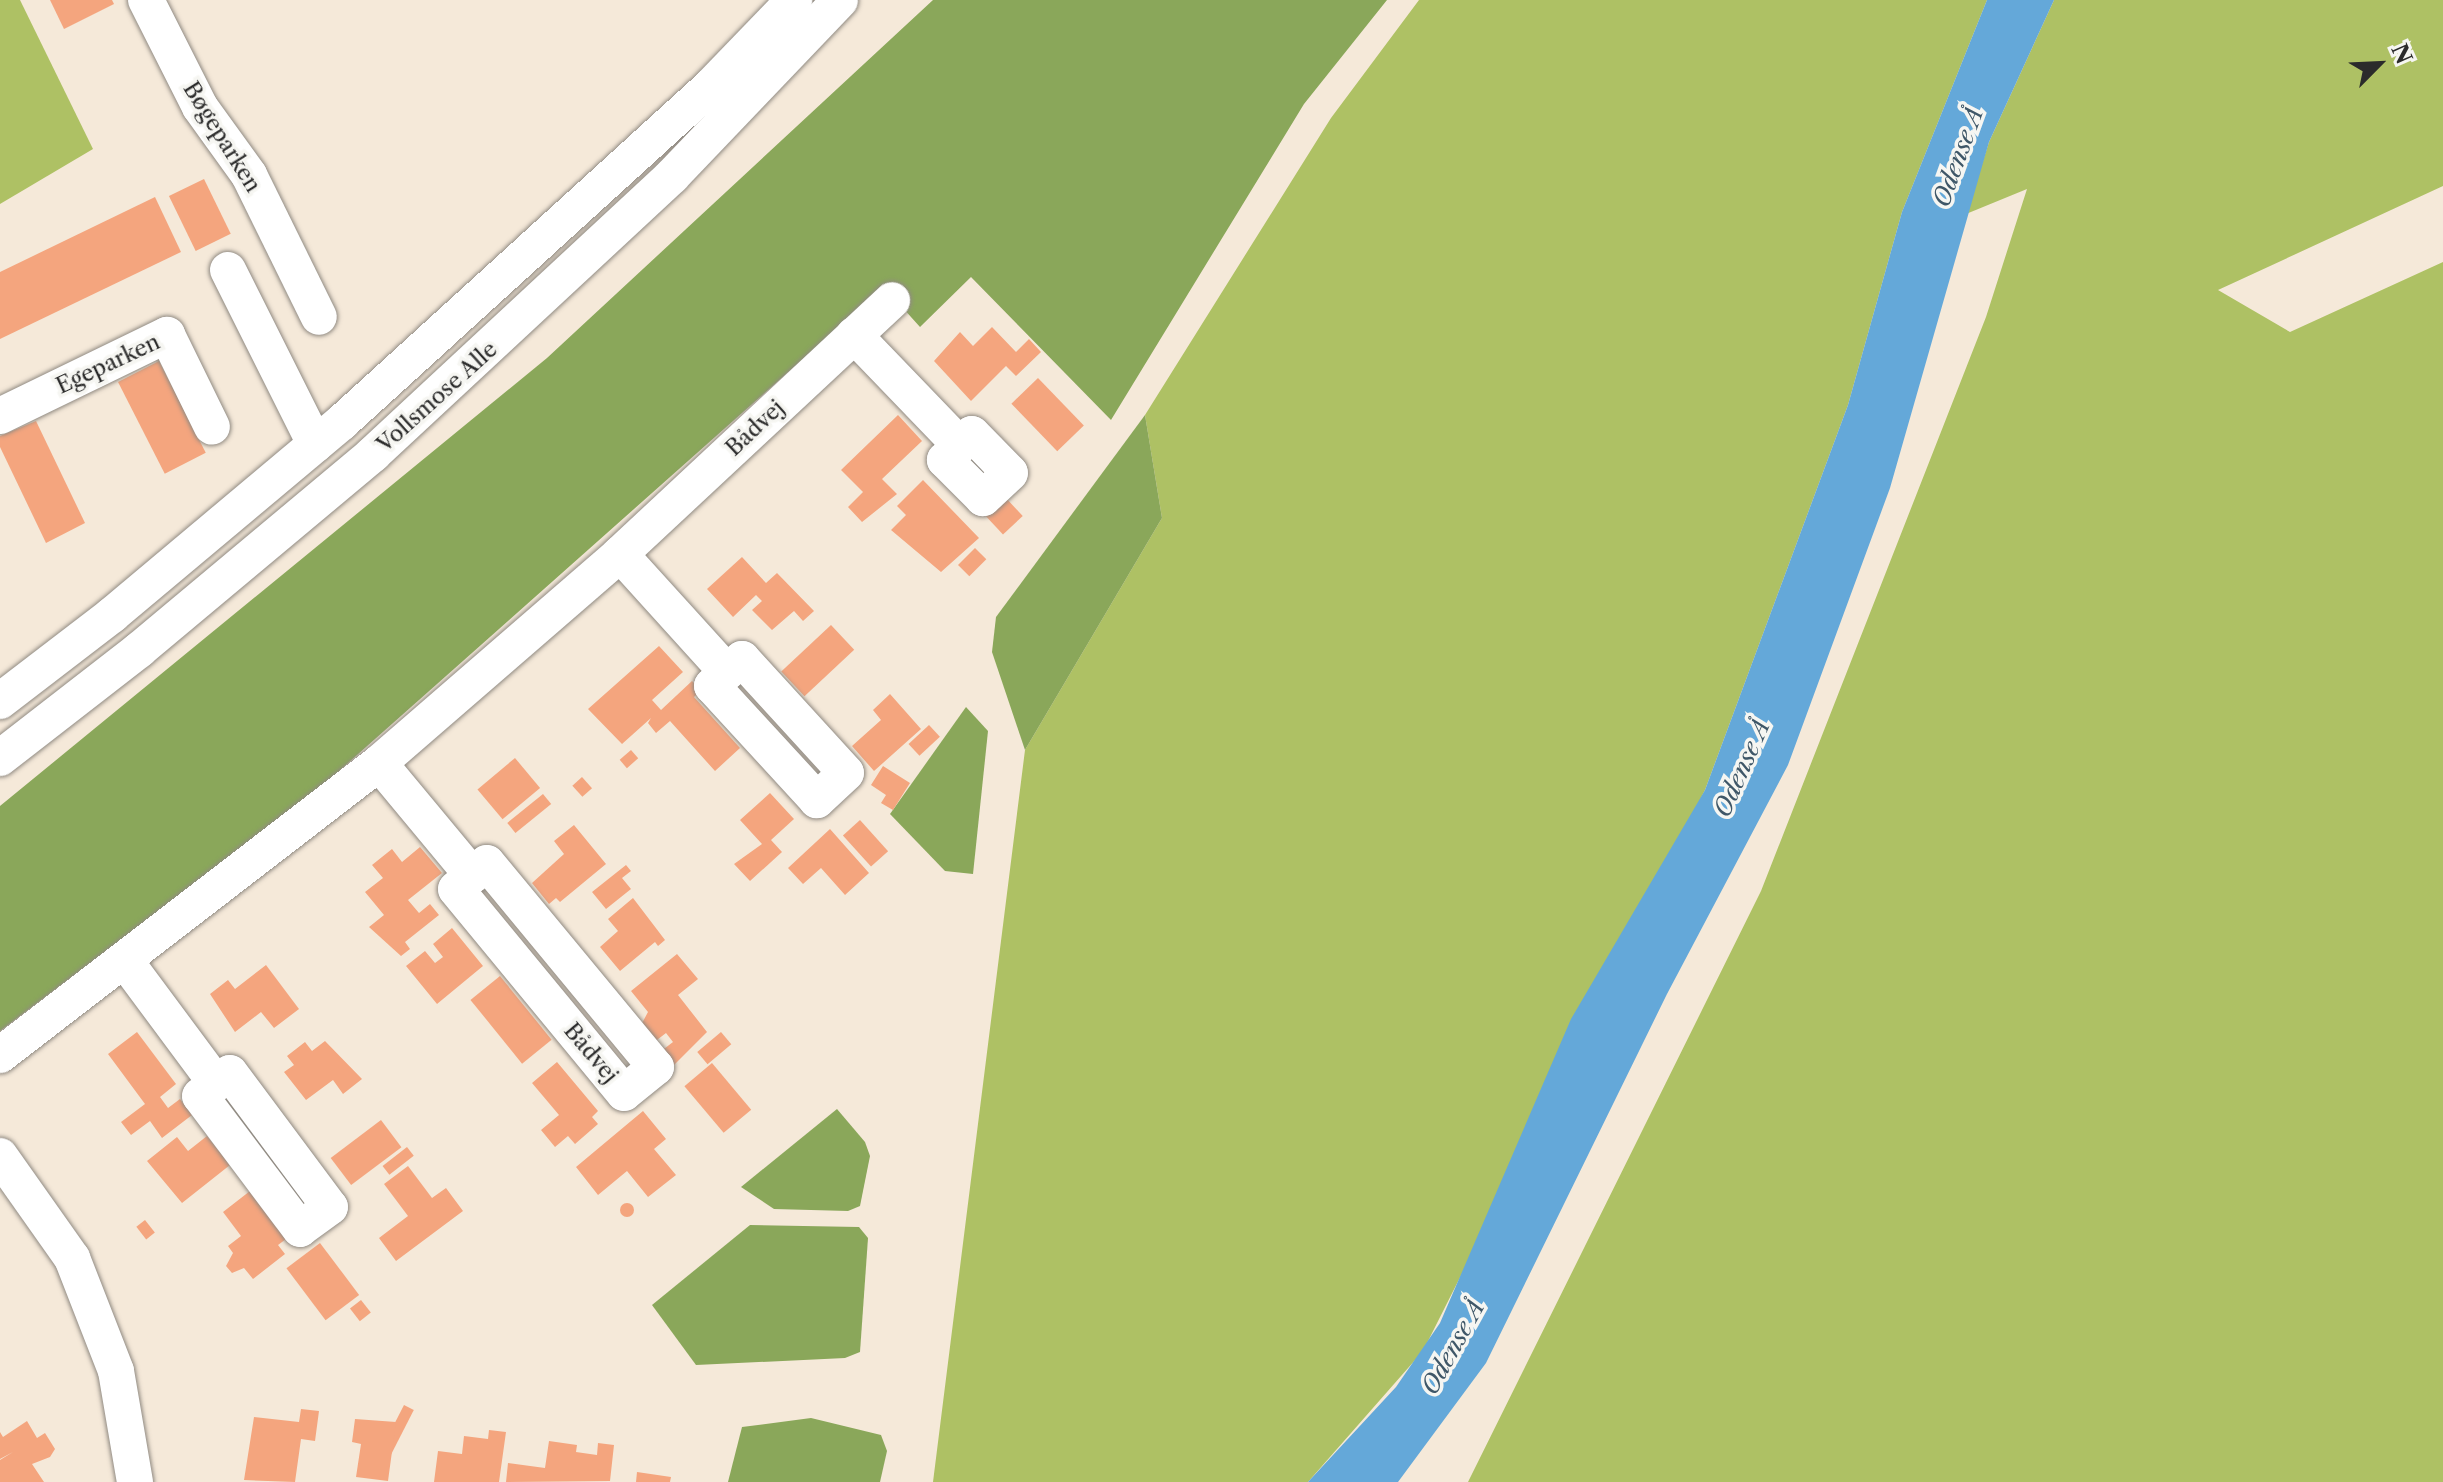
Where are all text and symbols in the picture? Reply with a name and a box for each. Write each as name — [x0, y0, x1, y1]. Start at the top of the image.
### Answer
north arrow — [2339, 24, 2419, 104]
text: N — [2385, 40, 2418, 68]
street label: Bøgeparken — [178, 77, 266, 197]
water label: Odense Å — [1927, 103, 1989, 211]
street label: Egeparken — [52, 329, 164, 399]
street label: Vollsmose Alle — [371, 336, 503, 458]
street label: Bådvej — [720, 394, 790, 462]
water label: Odense Å — [1708, 715, 1776, 821]
street label: Bådvej — [558, 1018, 624, 1088]
water label: Odense Å — [1415, 1294, 1491, 1400]

